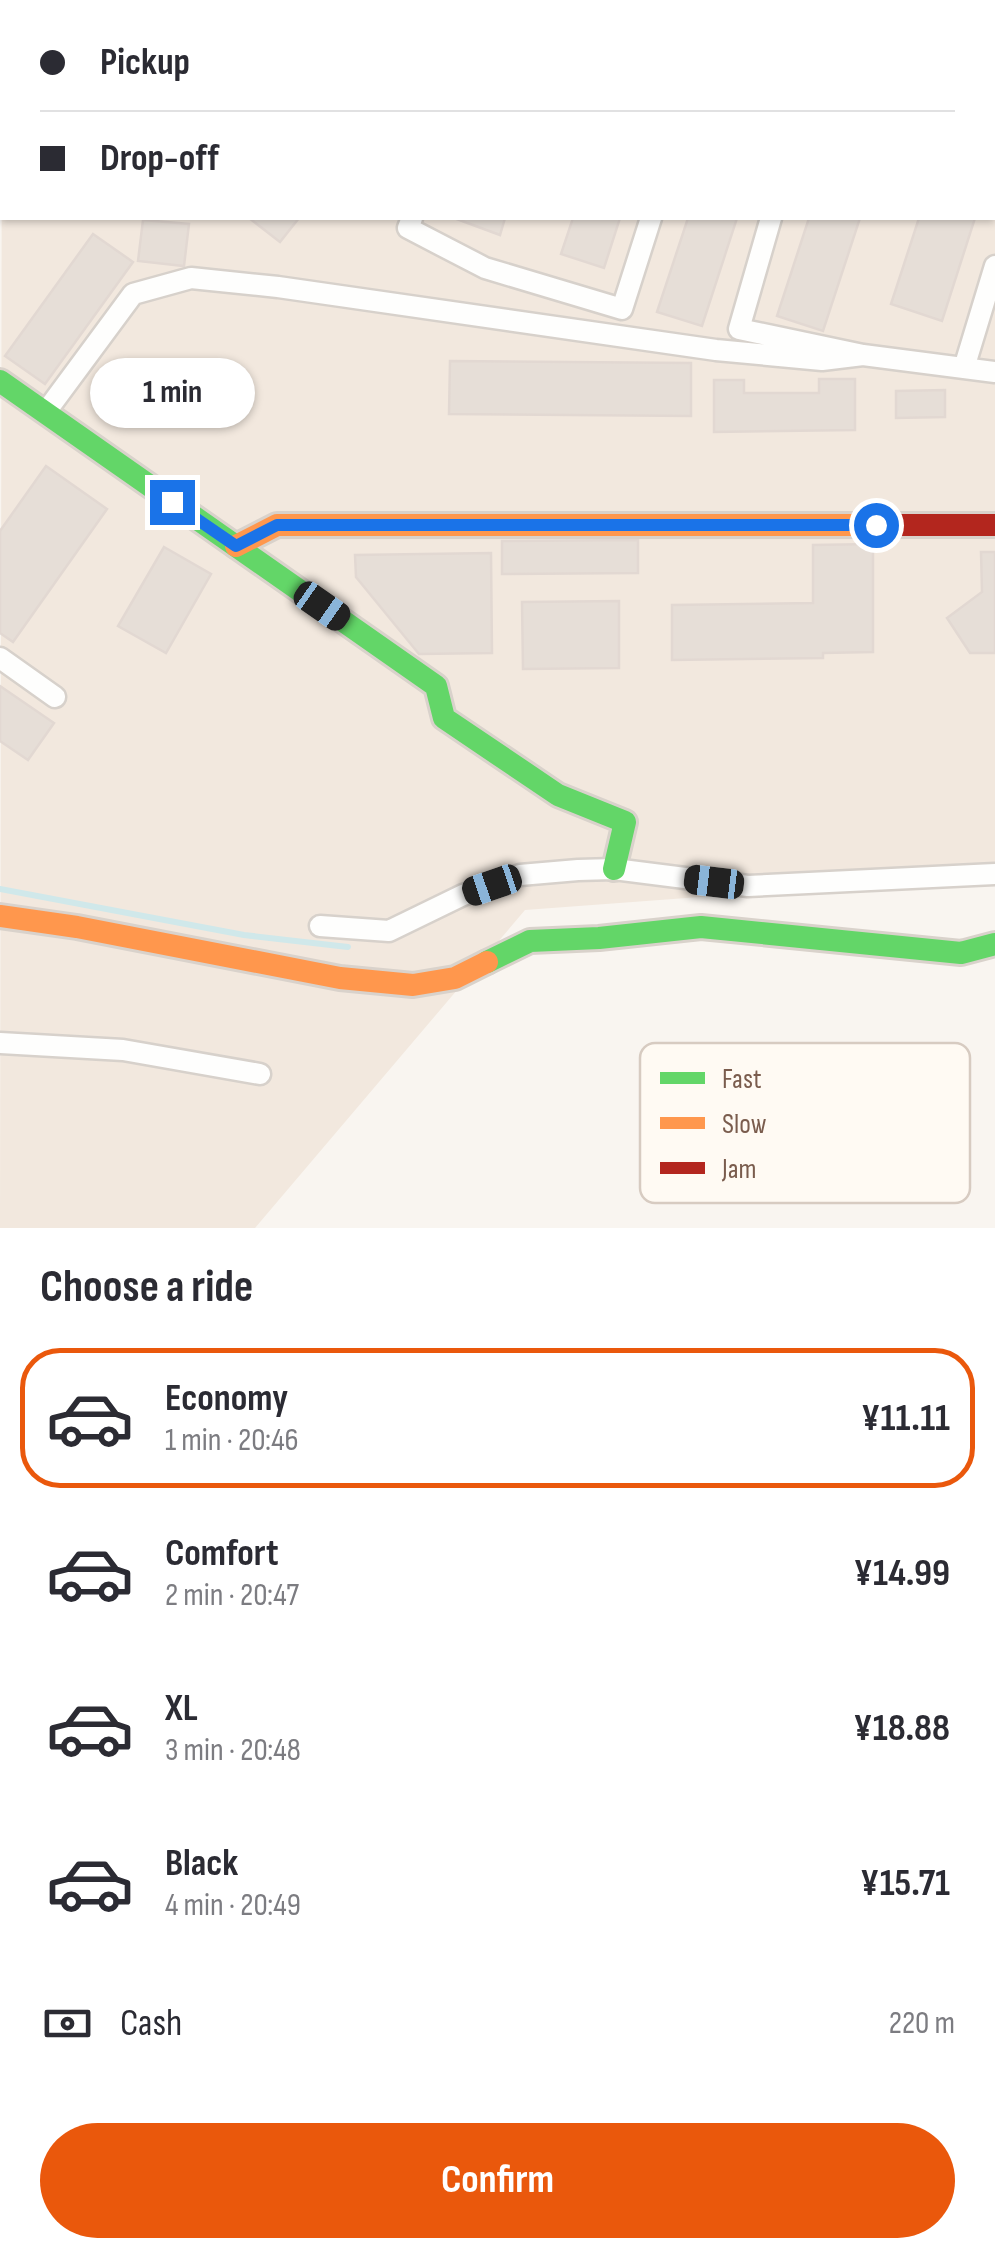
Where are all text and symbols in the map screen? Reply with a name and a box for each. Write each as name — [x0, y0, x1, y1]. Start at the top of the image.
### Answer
text: Pickup — [100, 40, 190, 85]
text: Drop-off — [100, 136, 219, 181]
callout: 1 min — [90, 357, 254, 427]
text: 1 min — [143, 373, 202, 412]
route end — [150, 480, 195, 525]
route start — [854, 503, 899, 548]
car — [289, 577, 355, 635]
car — [459, 861, 525, 909]
car — [682, 863, 746, 901]
legend — [640, 1043, 970, 1203]
text: Fast — [722, 1063, 761, 1096]
text: Slow — [722, 1108, 767, 1141]
text: Jam — [721, 1153, 757, 1186]
text: Choose a ride — [40, 1260, 253, 1315]
icon: car — [45, 1373, 135, 1463]
text: Economy — [165, 1376, 288, 1421]
text: ¥11.11 — [861, 1396, 950, 1441]
text: 1 min · 20:46 — [165, 1421, 299, 1460]
icon: car — [45, 1528, 135, 1618]
text: Comfort — [165, 1531, 279, 1576]
text: ¥14.99 — [853, 1551, 950, 1596]
text: 2 min · 20:47 — [165, 1576, 299, 1615]
icon: car — [45, 1683, 135, 1773]
text: XL — [165, 1686, 198, 1731]
text: ¥18.88 — [853, 1706, 950, 1751]
text: 3 min · 20:48 — [165, 1731, 301, 1770]
icon: car — [45, 1838, 135, 1928]
text: Black — [165, 1841, 238, 1886]
text: ¥15.71 — [860, 1861, 950, 1906]
text: 4 min · 20:49 — [165, 1886, 301, 1925]
icon: cash — [40, 1996, 95, 2051]
text: Cash — [120, 2001, 182, 2046]
text: 220 m — [889, 2004, 955, 2043]
button: Confirm — [40, 2123, 955, 2238]

